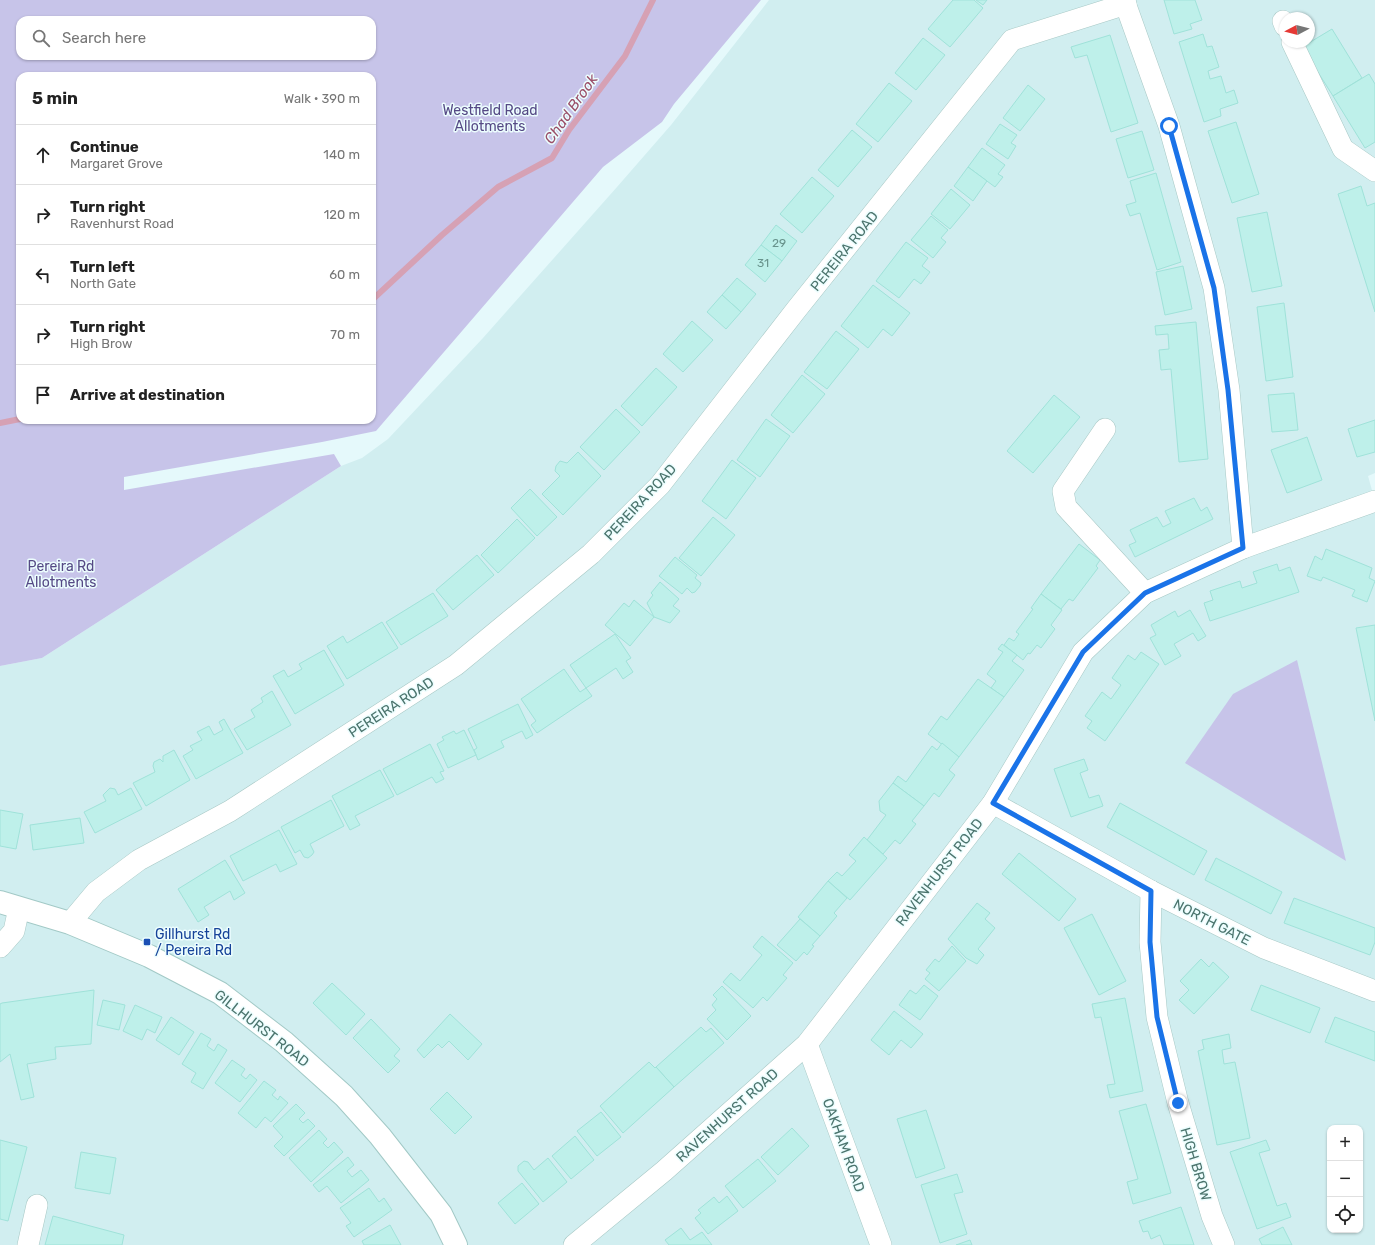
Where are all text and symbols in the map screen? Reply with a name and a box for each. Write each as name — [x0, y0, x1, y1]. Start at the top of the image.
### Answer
north arrow — [1279, 12, 1315, 48]
search box — [16, 16, 376, 60]
icon: search — [30, 27, 52, 49]
text: Search here — [62, 29, 146, 47]
water label: Chad Brook — [540, 70, 602, 147]
text: 5 min — [32, 88, 78, 108]
text: Walk · 390 m — [284, 91, 360, 106]
park label: Westfield Road Allotments — [442, 102, 538, 135]
route start — [1160, 117, 1178, 135]
text: Continue — [70, 138, 139, 156]
icon: ahead — [32, 144, 54, 166]
text: 140 m — [323, 147, 360, 162]
text: Margaret Grove — [70, 156, 163, 171]
text: Turn right — [70, 198, 145, 216]
icon: right — [32, 204, 54, 226]
text: 120 m — [324, 207, 360, 222]
street label: PEREIRA ROAD — [807, 208, 882, 295]
text: Ravenhurst Road — [70, 216, 174, 231]
house number: 29 — [772, 236, 786, 250]
house number: 31 — [757, 256, 769, 270]
text: Turn left — [70, 258, 135, 276]
icon: left — [32, 264, 54, 286]
text: 60 m — [329, 267, 360, 282]
text: North Gate — [70, 276, 136, 291]
text: Turn right — [70, 318, 145, 336]
icon: right — [32, 324, 54, 346]
text: 70 m — [330, 327, 360, 342]
text: High Brow — [70, 336, 133, 351]
icon: arrive — [32, 384, 54, 406]
text: Arrive at destination — [70, 386, 225, 404]
street label: PEREIRA ROAD — [601, 461, 680, 544]
park label: Pereira Rd Allotments — [26, 558, 96, 591]
street label: PEREIRA ROAD — [346, 674, 437, 741]
street label: RAVENHURST ROAD — [892, 815, 987, 929]
street label: NORTH GATE — [1170, 896, 1253, 949]
place label: Gillhurst Rd / Pereira Rd — [155, 926, 232, 959]
marker: Gillhurst Rd / Pereira Rd — [142, 937, 152, 947]
street label: GILLHURST ROAD — [211, 986, 312, 1071]
street label: RAVENHURST ROAD — [673, 1065, 782, 1166]
route end — [1169, 1094, 1187, 1112]
street label: OAKHAM ROAD — [819, 1096, 868, 1194]
street label: HIGH BROW — [1176, 1125, 1215, 1203]
map controls — [1327, 1125, 1363, 1233]
button: + — [1327, 1125, 1363, 1161]
button: − — [1327, 1161, 1363, 1197]
button: locate — [1327, 1197, 1363, 1233]

